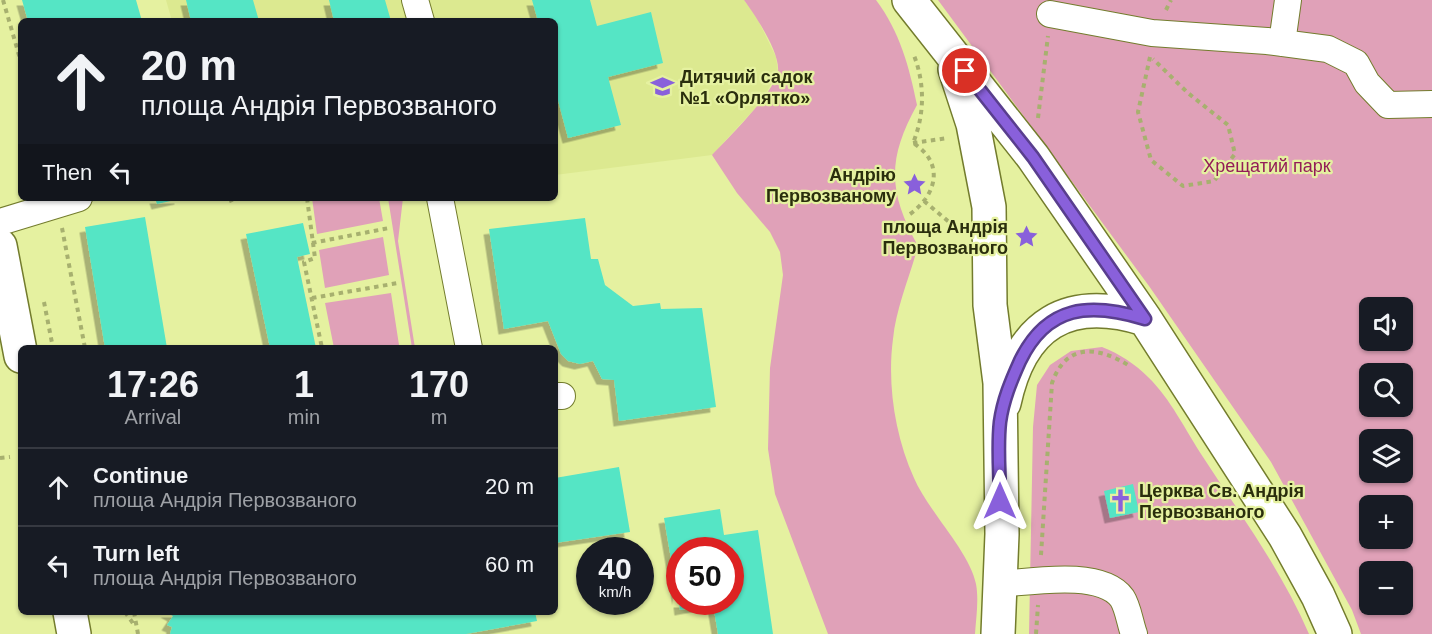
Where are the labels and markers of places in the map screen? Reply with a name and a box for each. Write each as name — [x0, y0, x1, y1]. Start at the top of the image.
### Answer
pin — [939, 45, 990, 96]
place label: Дитячий садок №1 «Орлятко» — [680, 67, 813, 108]
school or university icon: Дитячий садок №1 «Орлятко» — [649, 74, 675, 100]
place label: Андрію Первозваному — [766, 165, 896, 206]
place icon: Андрію Первозваному — [901, 172, 927, 198]
place label: площа Андрія Первозваного — [883, 217, 1008, 258]
place icon: площа Андрія Первозваного — [1013, 224, 1039, 250]
place label: Церква Св. Андрія Первозваного — [1139, 481, 1304, 522]
church icon: Церква Св. Андрія Первозваного — [1108, 488, 1134, 514]

